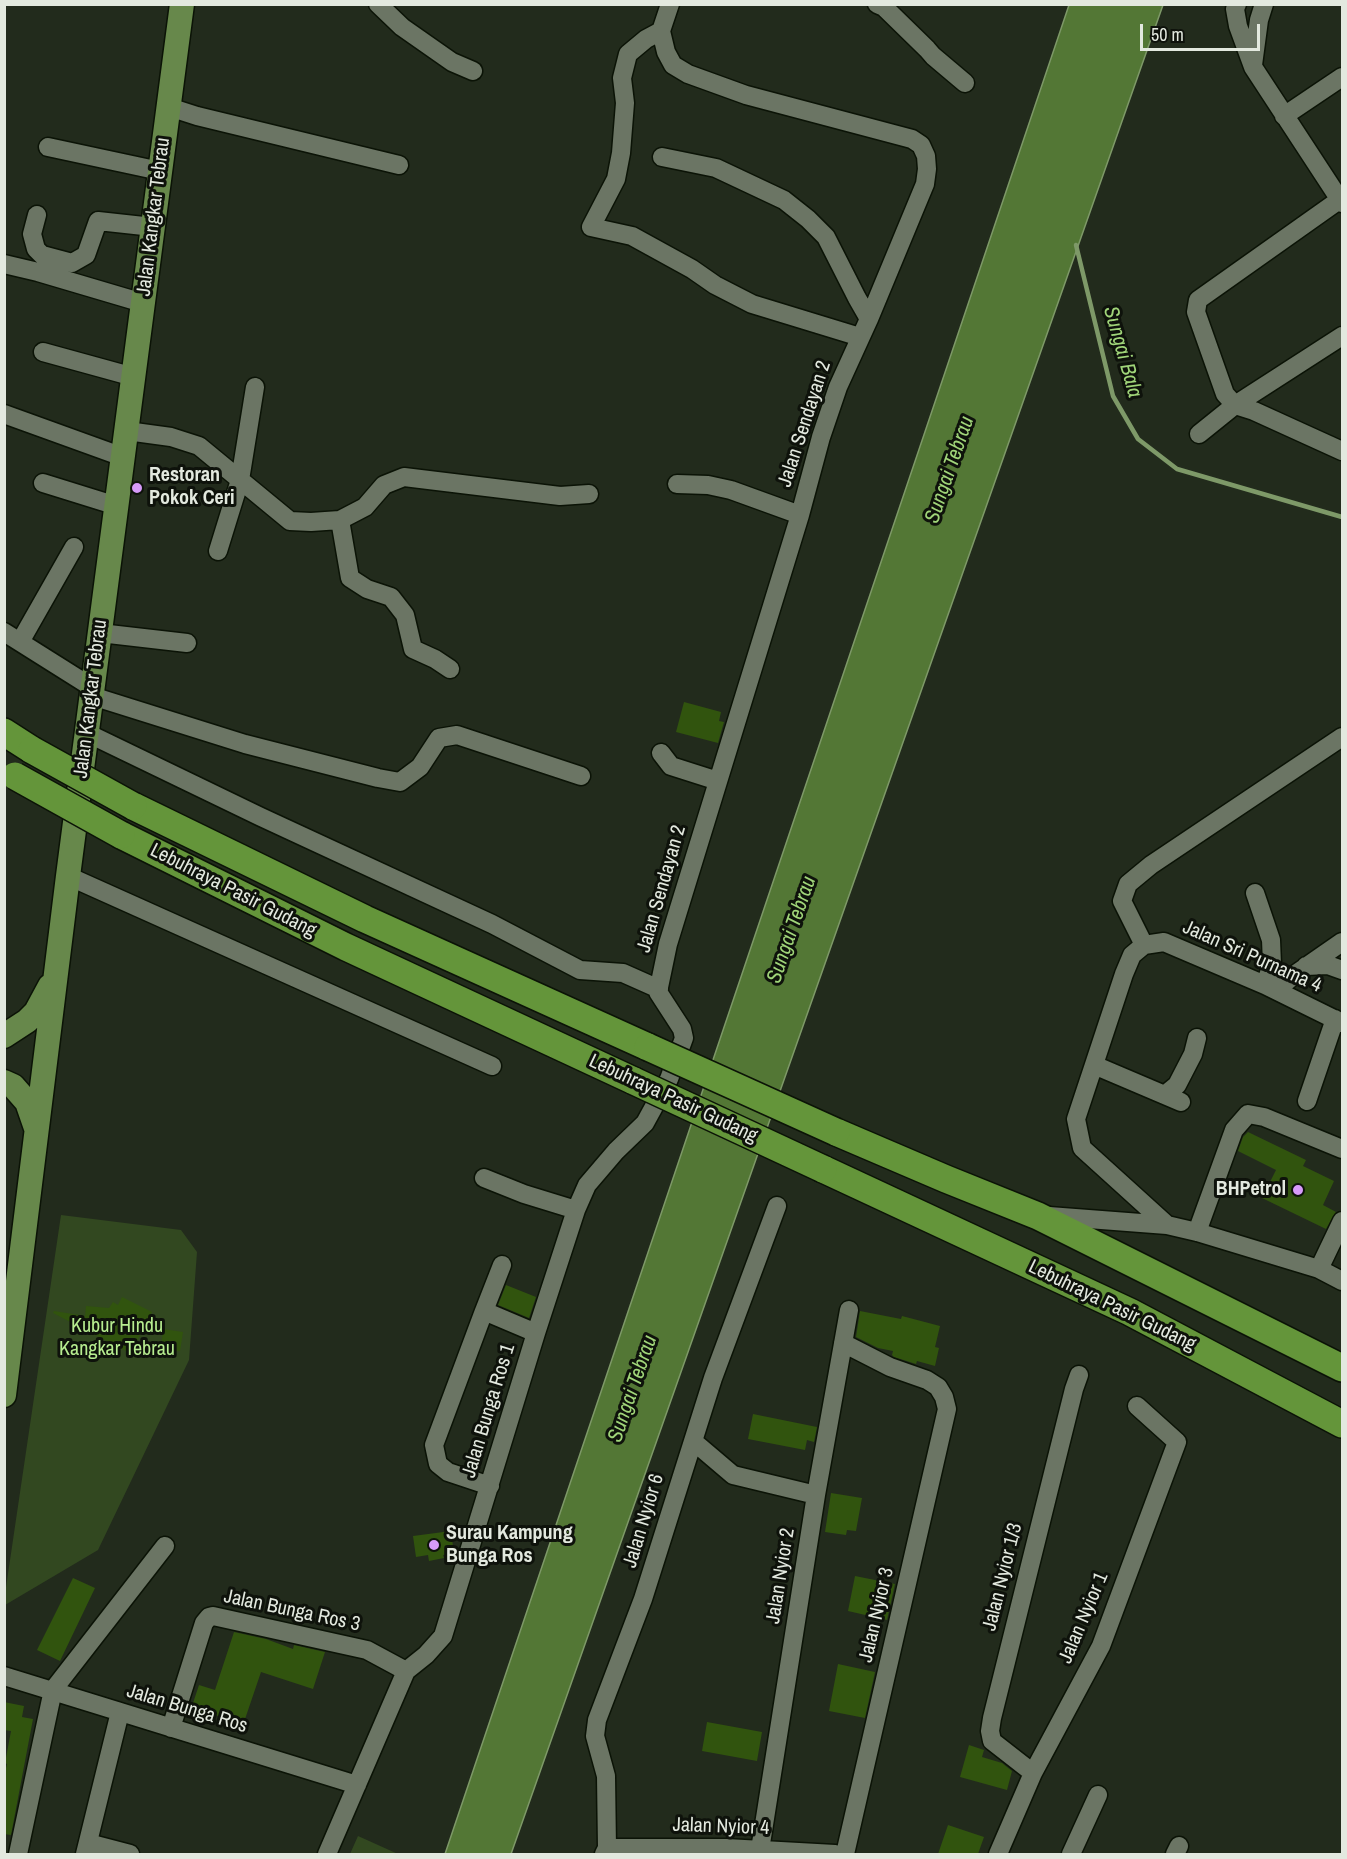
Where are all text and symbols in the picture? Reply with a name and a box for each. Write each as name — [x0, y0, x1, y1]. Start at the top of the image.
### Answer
scale bar — [1143, 12, 1263, 50]
text: 50 m — [1151, 22, 1184, 47]
street label: Jalan Kangkar Tebrau — [132, 136, 176, 298]
water label: Sungai Bala — [1097, 303, 1147, 401]
street label: Jalan Sendayan 2 — [773, 358, 837, 490]
water label: Sungai Tebrau — [920, 413, 980, 527]
place label: Restoran Pokok Ceri — [149, 464, 235, 511]
marker: Restoran Pokok Ceri — [130, 481, 144, 495]
street label: Jalan Kangkar Tebrau — [69, 618, 113, 780]
street label: Jalan Sendayan 2 — [632, 823, 692, 955]
street label: Lebuhraya Pasir Gudang — [146, 839, 320, 943]
water label: Sungai Tebrau — [762, 873, 822, 987]
street label: Jalan Sri Purnama 4 — [1179, 916, 1325, 998]
street label: Lebuhraya Pasir Gudang — [585, 1049, 761, 1149]
place label: BHPetrol — [1216, 1178, 1286, 1202]
marker: BHPetrol — [1291, 1183, 1305, 1197]
street label: Lebuhraya Pasir Gudang — [1024, 1255, 1200, 1357]
park label: Kubur Hindu Kangkar Tebrau — [59, 1315, 175, 1362]
water label: Sungai Tebrau — [603, 1332, 663, 1446]
street label: Jalan Bunga Ros 1 — [457, 1341, 521, 1481]
street label: Jalan Nyior 6 — [618, 1471, 670, 1571]
street label: Jalan Nyior 1/3 — [978, 1521, 1028, 1633]
place label: Surau Kampung Bunga Ros — [446, 1522, 573, 1569]
street label: Jalan Nyior 2 — [762, 1526, 800, 1626]
marker: Surau Kampung Bunga Ros — [427, 1538, 441, 1552]
street label: Jalan Nyior 3 — [854, 1565, 900, 1665]
street label: Jalan Nyior 1 — [1054, 1569, 1114, 1667]
street label: Jalan Bunga Ros 3 — [222, 1585, 362, 1637]
street label: Jalan Bunga Ros — [124, 1679, 250, 1739]
street label: Jalan Nyior 4 — [672, 1813, 770, 1841]

